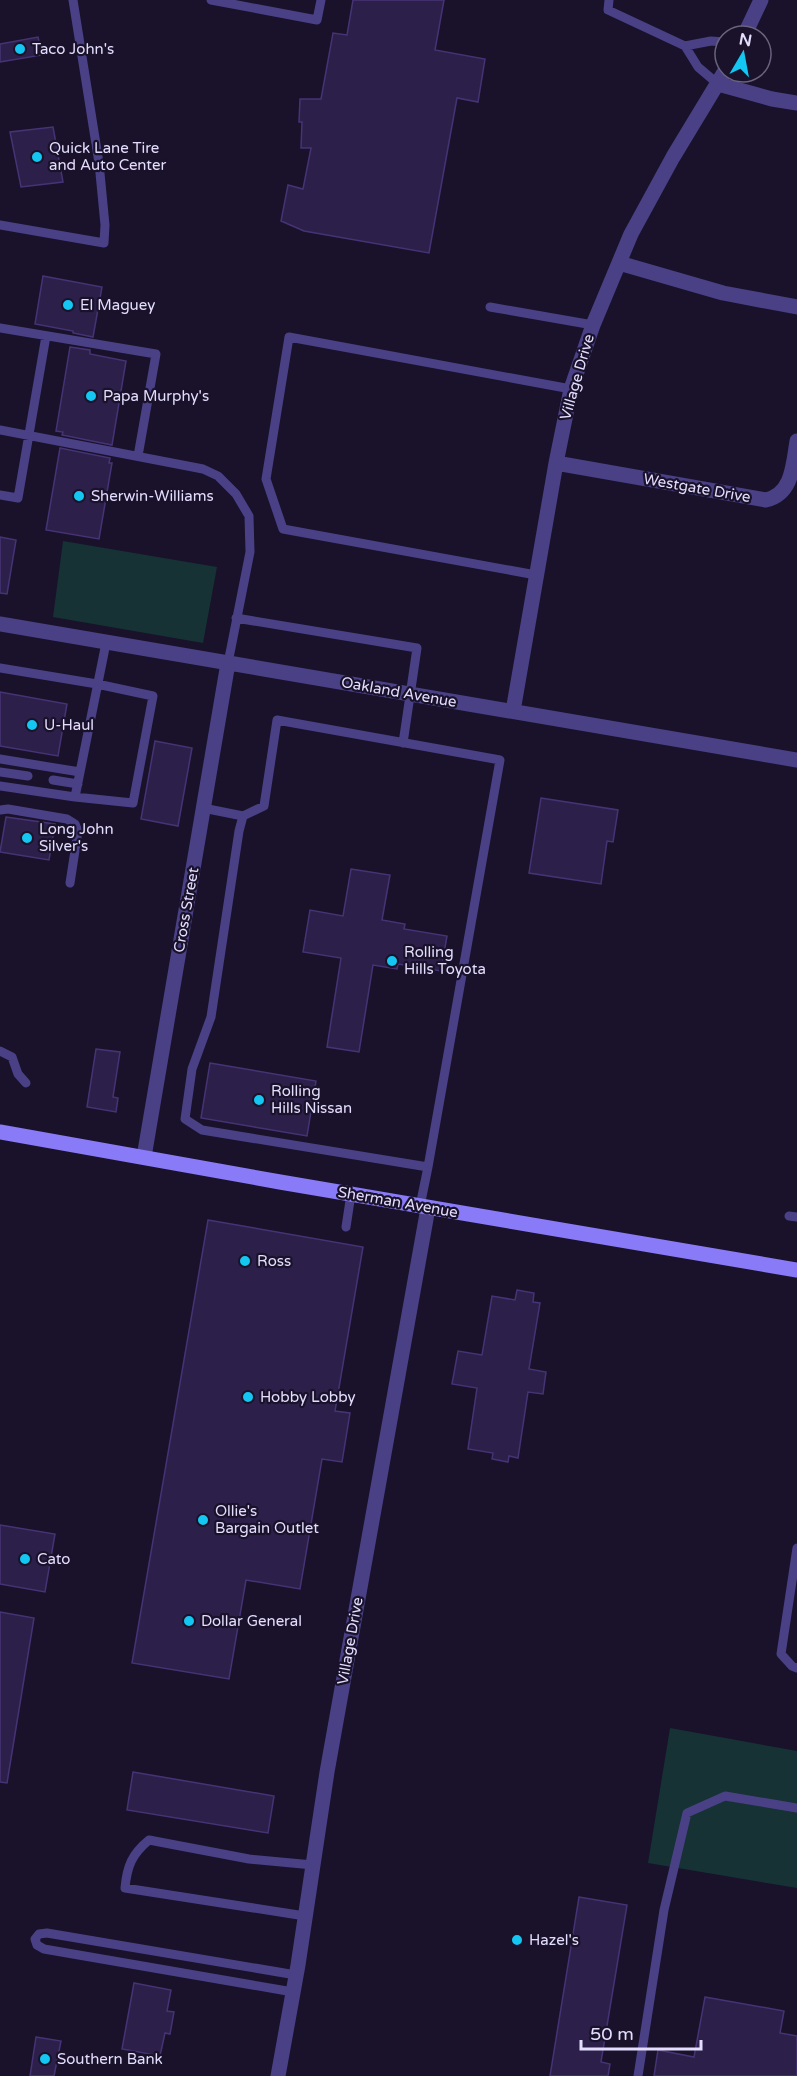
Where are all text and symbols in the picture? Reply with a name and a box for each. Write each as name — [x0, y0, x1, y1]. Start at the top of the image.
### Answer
north arrow — [713, 24, 773, 84]
text: N — [737, 29, 753, 51]
place label: Taco John's — [32, 40, 114, 58]
marker: Taco John's — [13, 42, 27, 56]
place label: Quick Lane Tire and Auto Center — [49, 139, 166, 174]
marker: Quick Lane Tire and Auto Center — [30, 150, 44, 164]
place label: El Maguey — [80, 296, 155, 314]
marker: El Maguey — [61, 298, 75, 312]
street label: Village Drive — [556, 332, 598, 422]
place label: Papa Murphy's — [103, 387, 209, 405]
marker: Papa Murphy's — [84, 389, 98, 403]
street label: Westgate Drive — [642, 470, 752, 506]
place label: Sherwin-Williams — [91, 487, 214, 505]
marker: Sherwin-Williams — [72, 489, 86, 503]
street label: Oakland Avenue — [340, 673, 458, 711]
place label: U-Haul — [44, 716, 94, 734]
marker: U-Haul — [25, 718, 39, 732]
place label: Long John Silver's — [39, 820, 114, 855]
marker: Long John Silver's — [20, 831, 34, 845]
street label: Cross Street — [170, 866, 202, 954]
place label: Rolling Hills Toyota — [404, 943, 486, 978]
marker: Rolling Hills Toyota — [385, 954, 399, 968]
place label: Rolling Hills Nissan — [271, 1082, 352, 1117]
marker: Rolling Hills Nissan — [252, 1093, 266, 1107]
street label: Sherman Avenue — [337, 1183, 459, 1221]
place label: Ross — [257, 1252, 291, 1270]
marker: Ross — [238, 1254, 252, 1268]
place label: Hobby Lobby — [260, 1388, 356, 1406]
marker: Hobby Lobby — [241, 1390, 255, 1404]
place label: Ollie's Bargain Outlet — [215, 1502, 319, 1537]
marker: Ollie's Bargain Outlet — [196, 1513, 210, 1527]
place label: Cato — [37, 1550, 70, 1568]
marker: Cato — [18, 1552, 32, 1566]
street label: Village Drive — [333, 1596, 367, 1686]
place label: Dollar General — [201, 1612, 302, 1630]
marker: Dollar General — [182, 1614, 196, 1628]
place label: Hazel's — [529, 1931, 579, 1949]
marker: Hazel's — [510, 1933, 524, 1947]
scale bar — [581, 2013, 701, 2051]
text: 50 m — [590, 2023, 634, 2045]
place label: Southern Bank — [57, 2050, 163, 2068]
marker: Southern Bank — [38, 2052, 52, 2066]

